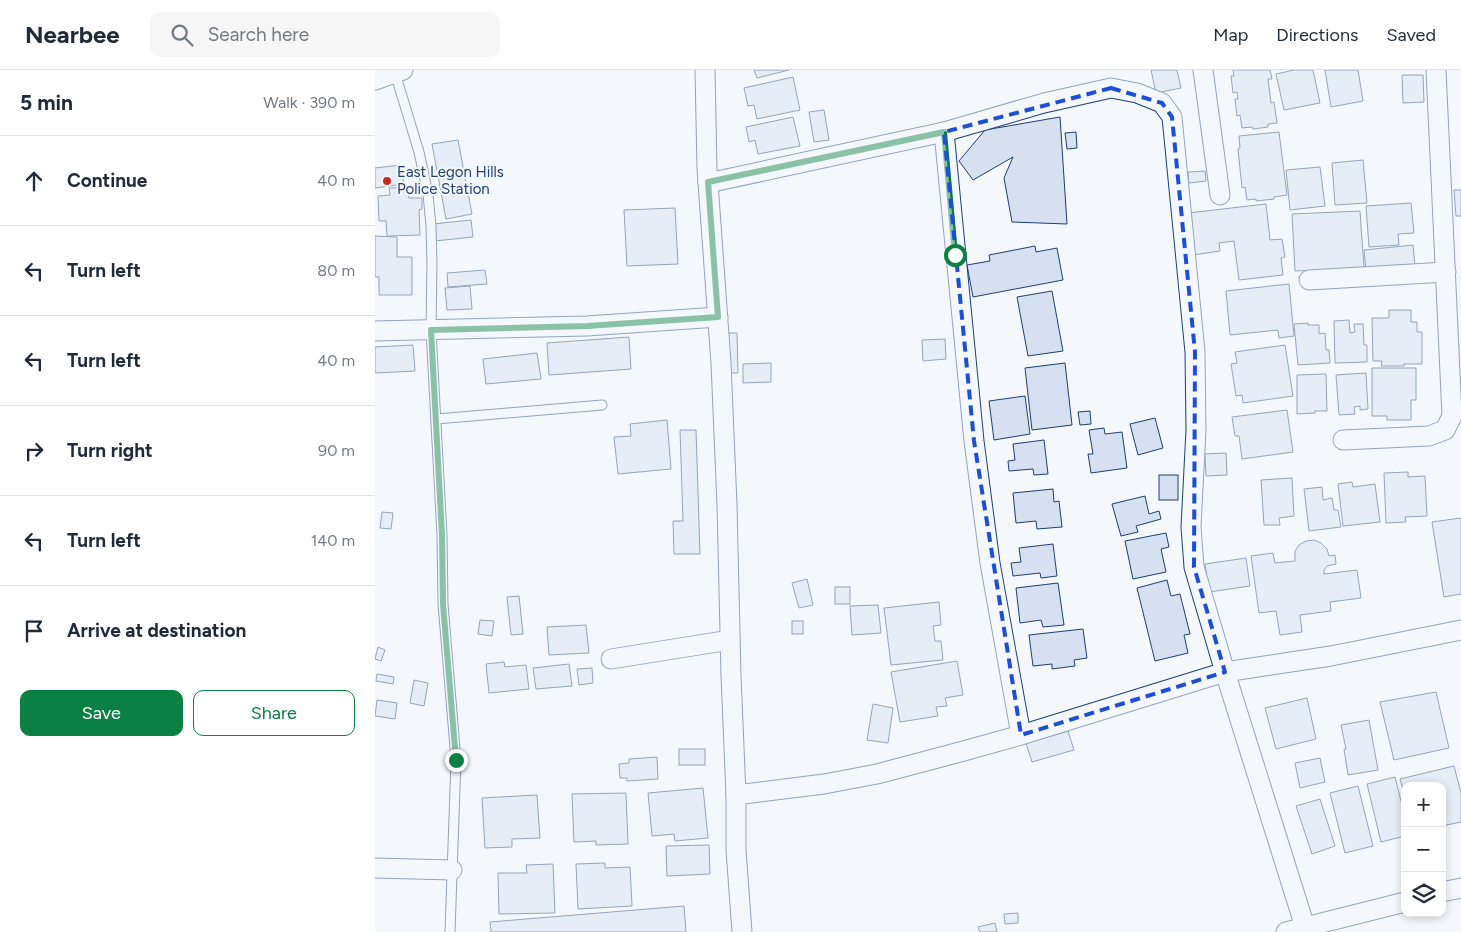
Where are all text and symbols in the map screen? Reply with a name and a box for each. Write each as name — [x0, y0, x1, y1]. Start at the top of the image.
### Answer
search box — [150, 12, 500, 57]
text: Nearbee — [25, 20, 120, 49]
icon: search — [168, 21, 196, 49]
text: Search here — [208, 23, 309, 46]
text: Map — [1213, 24, 1248, 46]
text: Directions — [1276, 24, 1358, 46]
text: Saved — [1386, 24, 1436, 46]
text: 5 min — [20, 90, 73, 115]
text: Walk · 390 m — [263, 93, 355, 112]
place label: East Legon Hills Police Station — [397, 163, 504, 198]
icon: ahead — [20, 167, 48, 195]
text: Continue — [67, 169, 147, 192]
text: 40 m — [317, 171, 355, 190]
marker: East Legon Hills Police Station — [381, 175, 393, 187]
route start — [944, 244, 967, 267]
icon: left — [20, 257, 48, 285]
text: Turn left — [67, 259, 141, 282]
text: 80 m — [317, 261, 355, 280]
icon: left — [20, 347, 48, 375]
text: Turn left — [67, 349, 141, 372]
text: 40 m — [317, 351, 355, 370]
icon: right — [20, 437, 48, 465]
text: Turn right — [67, 439, 153, 462]
text: 90 m — [318, 441, 355, 460]
icon: left — [20, 527, 48, 555]
text: Turn left — [67, 529, 141, 552]
text: 140 m — [311, 531, 355, 550]
icon: arrive — [20, 617, 48, 645]
text: Arrive at destination — [67, 619, 246, 642]
button: Save — [20, 690, 183, 736]
button: Share — [193, 690, 355, 736]
route end — [445, 749, 468, 772]
map controls — [1401, 782, 1446, 917]
button: + — [1401, 782, 1446, 827]
button: − — [1401, 827, 1446, 872]
button: layers — [1401, 872, 1446, 917]

